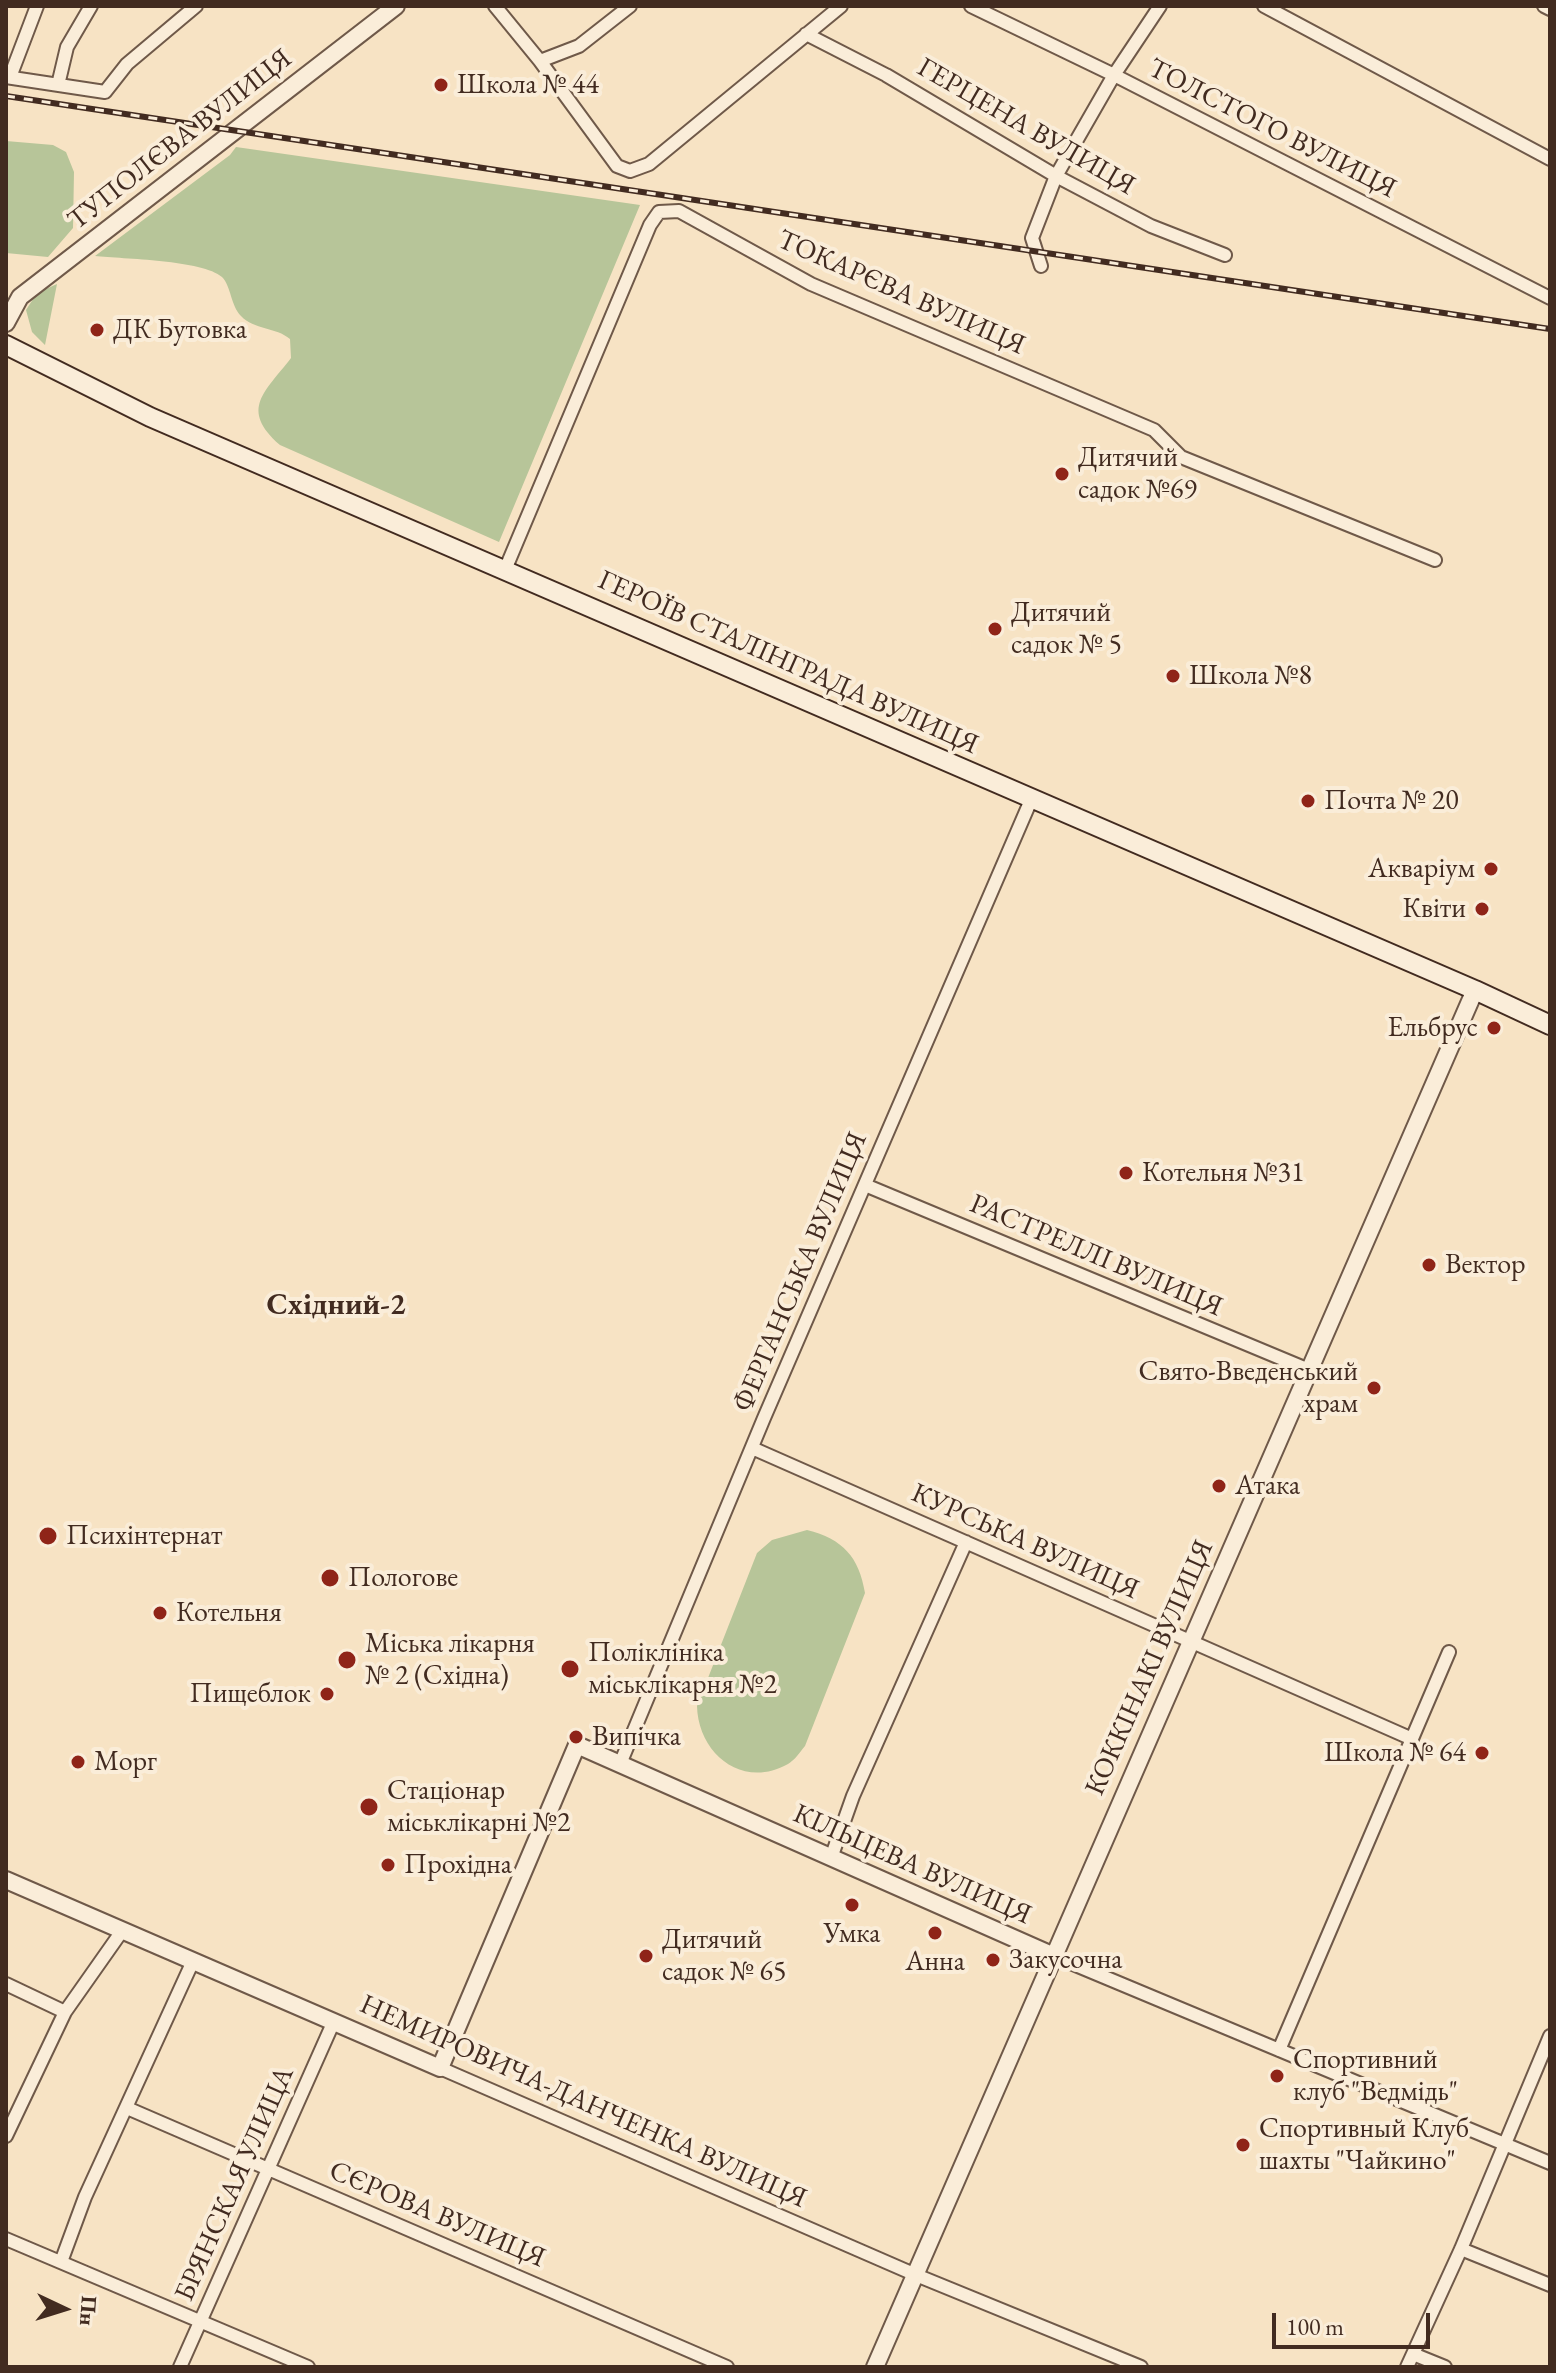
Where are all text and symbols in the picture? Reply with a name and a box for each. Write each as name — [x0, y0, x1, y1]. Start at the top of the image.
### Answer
street label: ТУПОЛЄВА ВУЛИЦЯ — [61, 42, 299, 238]
street label: ГЕРЦЕНА ВУЛИЦЯ — [911, 51, 1141, 203]
street label: ТОЛСТОГО ВУЛИЦЯ — [1142, 52, 1402, 206]
place label: Школа № 44 — [457, 68, 599, 102]
marker: Школа № 44 — [432, 76, 450, 94]
street label: ТОКАРЄВА ВУЛИЦЯ — [772, 223, 1030, 363]
place label: ДК Бутовка — [113, 313, 247, 347]
marker: ДК Бутовка — [88, 321, 106, 339]
place label: Дитячий садок №69 — [1078, 441, 1197, 507]
marker: Дитячий садок №69 — [1053, 465, 1071, 483]
street label: ГЕРОЇВ СТАЛІНГРАДА ВУЛИЦЯ — [593, 564, 983, 762]
place label: Дитячий садок № 5 — [1011, 596, 1122, 662]
marker: Дитячий садок № 5 — [986, 620, 1004, 638]
place label: Школа №8 — [1189, 659, 1312, 693]
marker: Школа №8 — [1164, 667, 1182, 685]
place label: Почта № 20 — [1324, 784, 1459, 818]
marker: Почта № 20 — [1299, 792, 1317, 810]
place label: Акваріум — [1368, 852, 1475, 886]
marker: Акваріум — [1482, 860, 1500, 878]
place label: Квіти — [1402, 892, 1466, 926]
marker: Квіти — [1473, 900, 1491, 918]
place label: Ельбрус — [1387, 1011, 1478, 1045]
marker: Ельбрус — [1485, 1019, 1503, 1037]
street label: ФЕРГАНСЬКА ВУЛИЦЯ — [727, 1127, 875, 1417]
place label: Котельня №31 — [1142, 1156, 1304, 1190]
marker: Котельня №31 — [1117, 1164, 1135, 1182]
street label: РАСТРЕЛЛІ ВУЛИЦЯ — [965, 1188, 1227, 1324]
place label: Вектор — [1445, 1248, 1526, 1282]
marker: Вектор — [1420, 1256, 1438, 1274]
district label: Східний-2 — [266, 1288, 406, 1324]
place label: Свято-Введенський храм — [1139, 1355, 1358, 1421]
marker: Свято-Введенський храм — [1365, 1379, 1383, 1397]
place label: Атака — [1235, 1469, 1300, 1503]
street label: КУРСЬКА ВУЛИЦЯ — [906, 1477, 1144, 1607]
marker: Атака — [1210, 1477, 1228, 1495]
place label: Психінтернат — [66, 1519, 223, 1553]
marker: Психінтернат — [37, 1525, 59, 1547]
street label: КОККІНАКІ ВУЛИЦЯ — [1079, 1535, 1221, 1801]
place label: Пологове — [348, 1561, 458, 1595]
marker: Пологове — [319, 1567, 341, 1589]
place label: Котельня — [176, 1596, 282, 1630]
marker: Котельня — [151, 1604, 169, 1622]
place label: Міська лікарня № 2 (Східна) — [365, 1627, 535, 1693]
place label: Поліклініка міськлікарня №2 — [588, 1636, 777, 1702]
marker: Міська лікарня № 2 (Східна) — [336, 1649, 358, 1671]
marker: Поліклініка міськлікарня №2 — [559, 1658, 581, 1680]
place label: Пищеблок — [189, 1677, 311, 1711]
marker: Пищеблок — [318, 1685, 336, 1703]
place label: Випічка — [592, 1720, 681, 1754]
marker: Випічка — [567, 1728, 585, 1746]
place label: Школа № 64 — [1324, 1736, 1466, 1770]
marker: Школа № 64 — [1473, 1744, 1491, 1762]
place label: Морг — [94, 1745, 157, 1779]
marker: Морг — [69, 1753, 87, 1771]
place label: Стаціонар міськлікарні №2 — [387, 1774, 570, 1840]
marker: Стаціонар міськлікарні №2 — [358, 1796, 380, 1818]
street label: КІЛЬЦЕВА ВУЛИЦЯ — [788, 1797, 1036, 1933]
place label: Прохідна — [404, 1848, 512, 1882]
marker: Прохідна — [379, 1856, 397, 1874]
marker: Умка — [843, 1896, 861, 1914]
place label: Умка — [824, 1917, 880, 1951]
place label: Дитячий садок № 65 — [662, 1923, 786, 1989]
marker: Анна — [926, 1924, 944, 1942]
place label: Закусочна — [1009, 1943, 1122, 1977]
place label: Анна — [905, 1945, 965, 1979]
marker: Дитячий садок № 65 — [637, 1947, 655, 1965]
marker: Закусочна — [984, 1951, 1002, 1969]
street label: НЕМИРОВИЧА-ДАНЧЕНКА ВУЛИЦЯ — [354, 1988, 812, 2216]
place label: Спортивний клуб "Ведмідь" — [1293, 2043, 1458, 2109]
street label: БРЯНСКАЯ УЛИЦА — [168, 2061, 302, 2307]
marker: Спортивний клуб "Ведмідь" — [1268, 2067, 1286, 2085]
place label: Спортивный Клуб шахты "Чайкино" — [1259, 2112, 1469, 2178]
marker: Спортивный Клуб шахты "Чайкино" — [1234, 2136, 1252, 2154]
street label: СЄРОВА ВУЛИЦЯ — [324, 2154, 550, 2276]
north arrow — [24, 2269, 104, 2349]
text: Пн — [73, 2295, 104, 2327]
scale bar — [1276, 2297, 1434, 2347]
text: 100 m — [1286, 2311, 1344, 2342]

